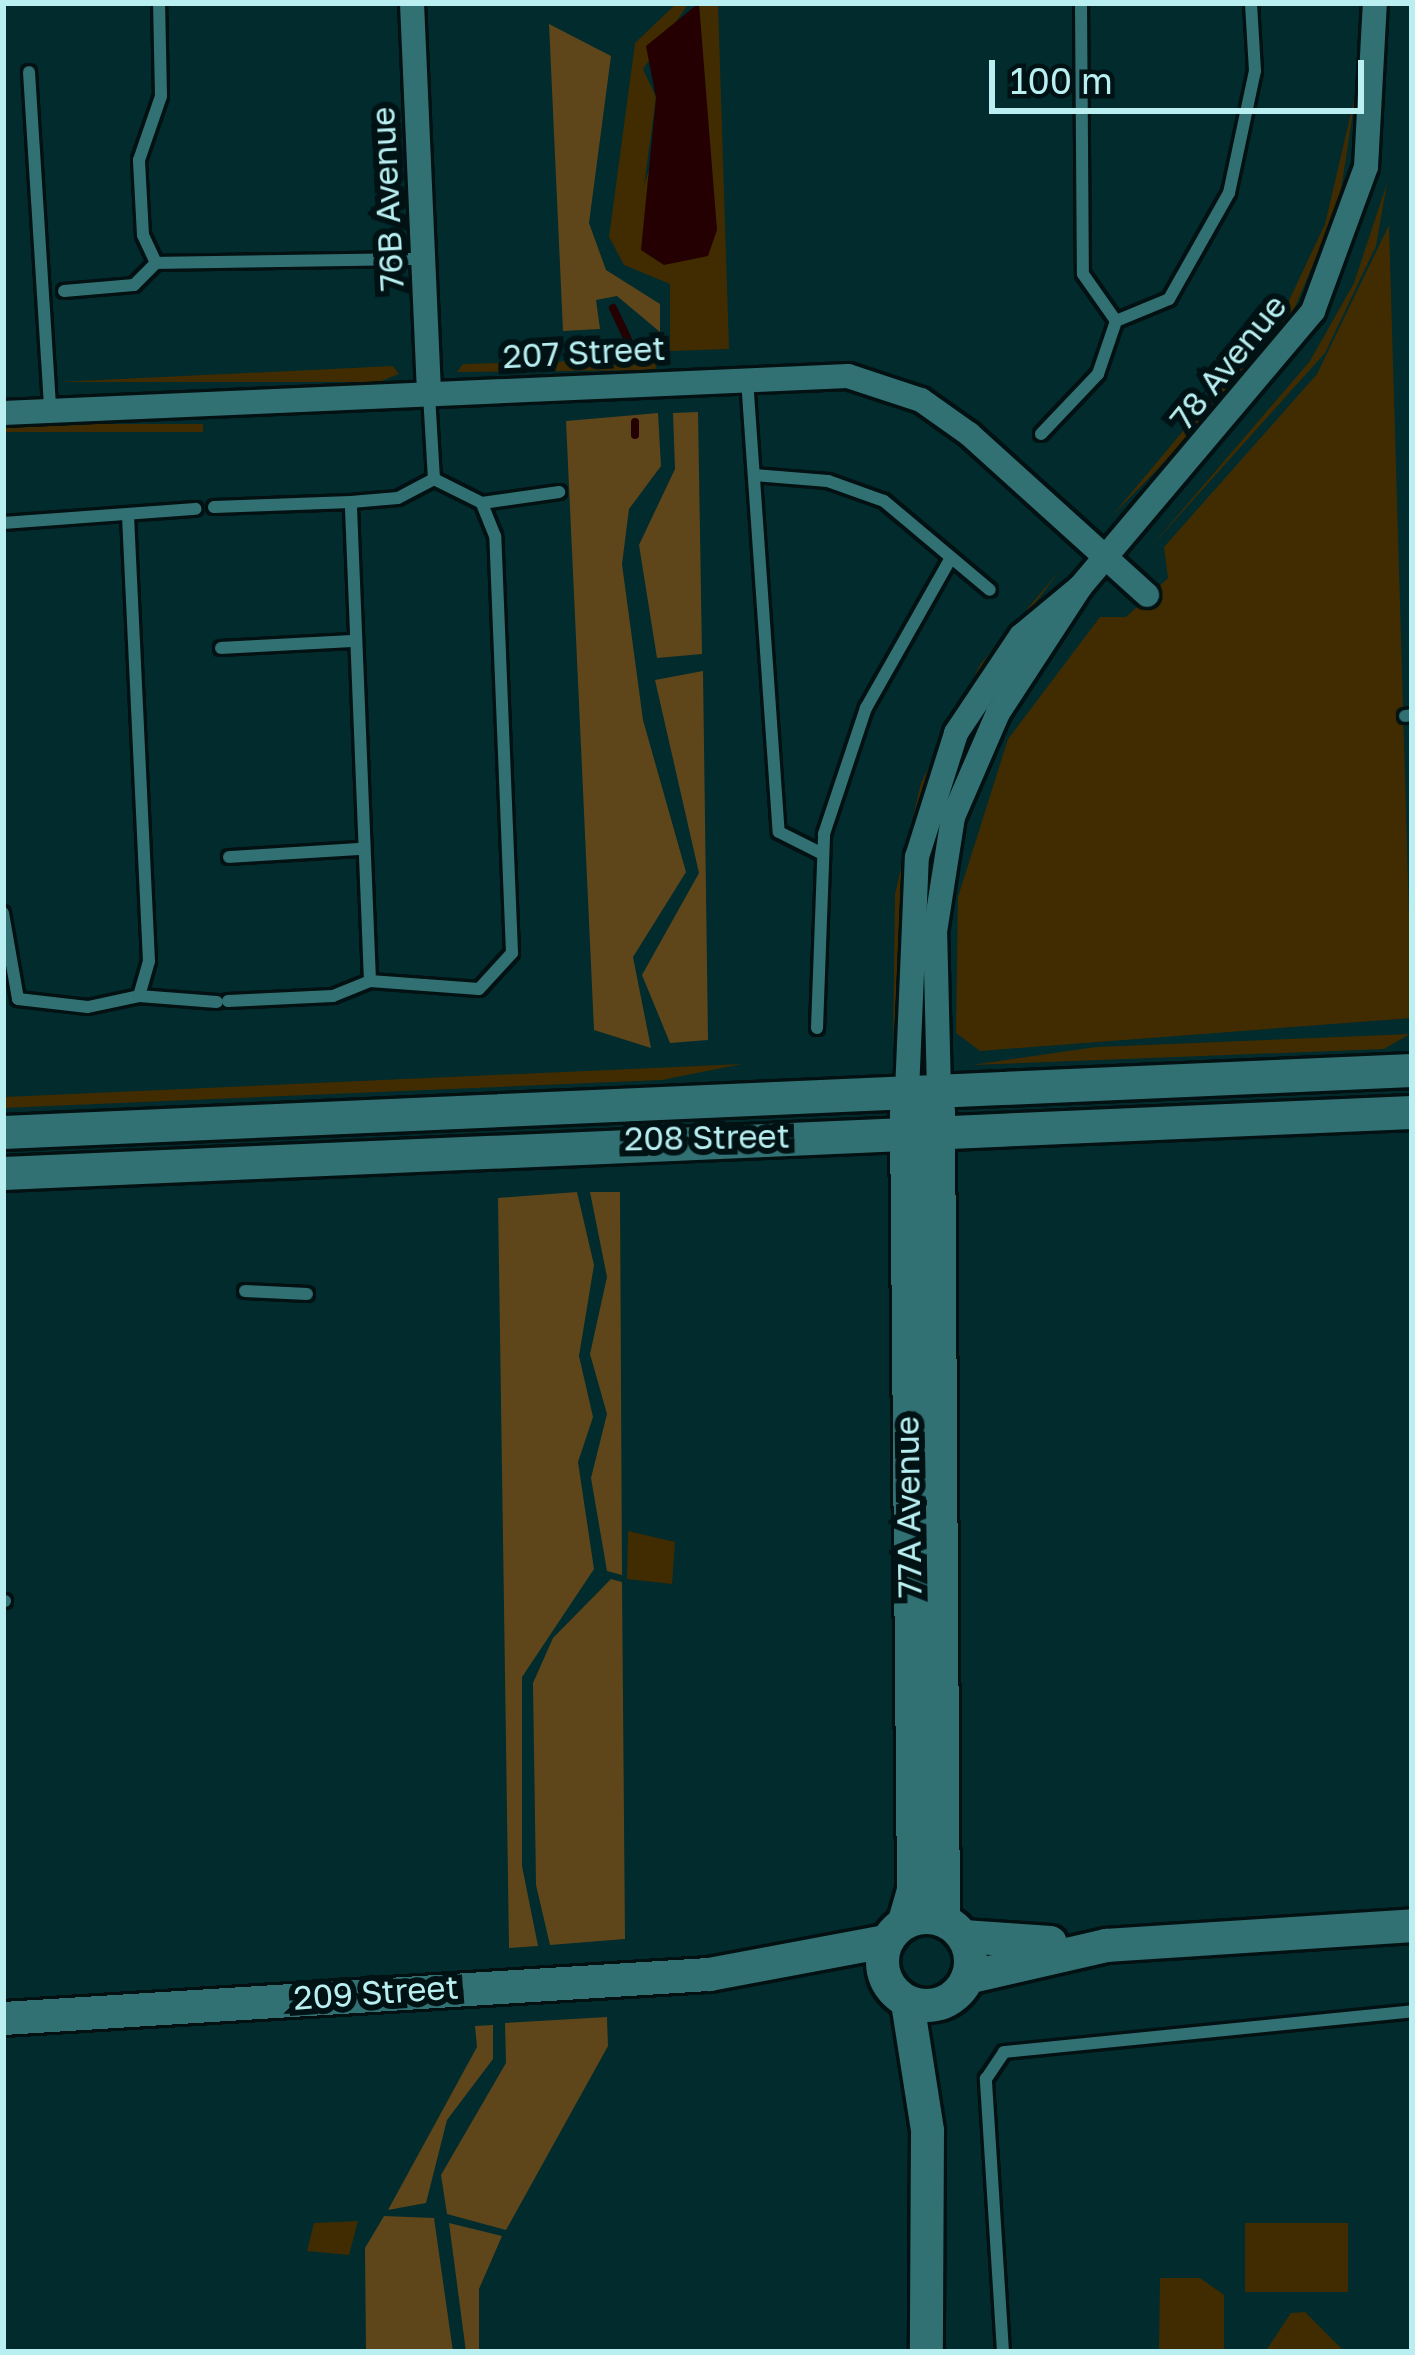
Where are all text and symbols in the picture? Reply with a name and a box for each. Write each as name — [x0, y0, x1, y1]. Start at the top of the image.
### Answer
scale bar — [995, 36, 1370, 110]
text: 100 m — [1010, 59, 1113, 102]
street label: 76B Avenue — [362, 106, 412, 292]
street label: 78 Avenue — [1162, 286, 1294, 438]
street label: 207 Street — [502, 328, 666, 376]
street label: 208 Street — [624, 1116, 790, 1158]
street label: 77A Avenue — [887, 1416, 929, 1598]
street label: 209 Street — [292, 1966, 460, 2018]

